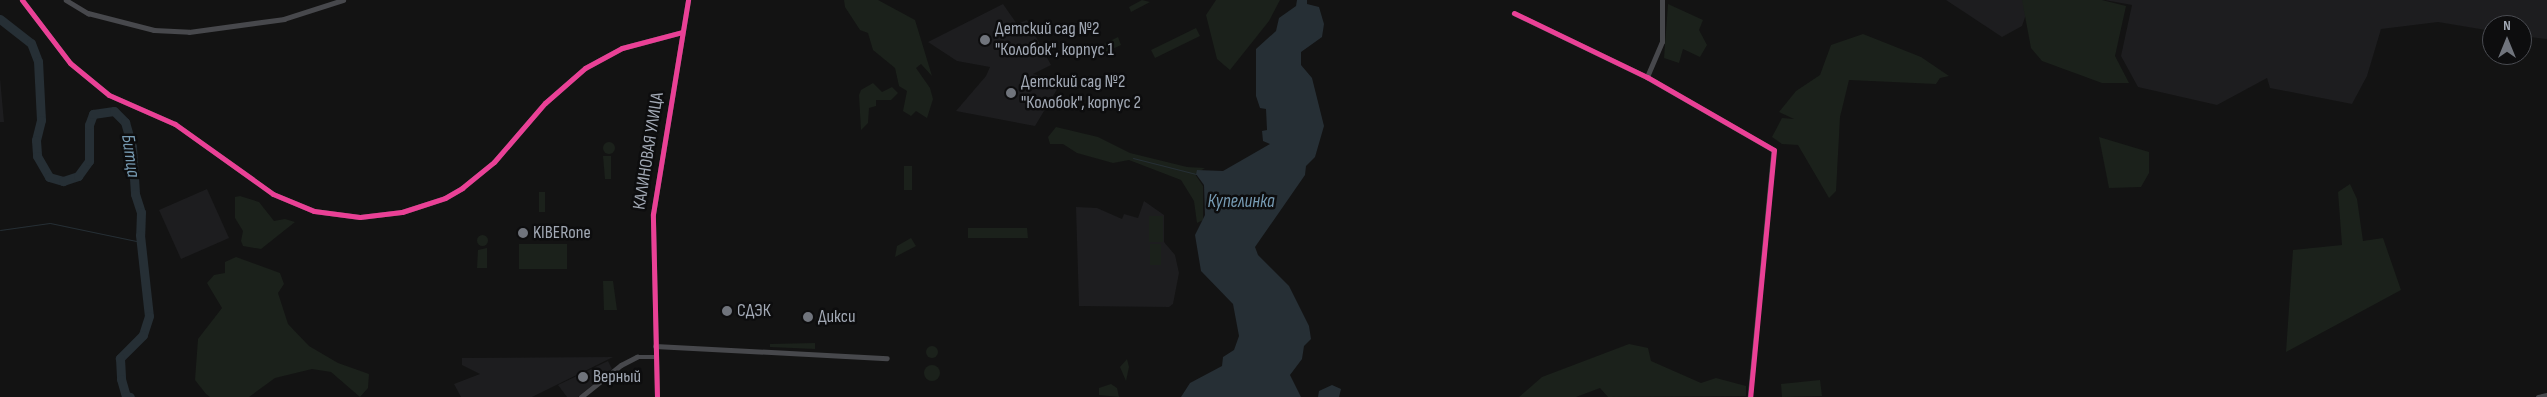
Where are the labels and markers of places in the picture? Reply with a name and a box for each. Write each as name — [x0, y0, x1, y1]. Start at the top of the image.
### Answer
place label: Детский сад №2 "Колобок", корпус 1 — [995, 19, 1114, 62]
marker: Детский сад №2 "Колобок", корпус 1 — [979, 34, 991, 46]
place label: Детский сад №2 "Колобок", корпус 2 — [1021, 72, 1141, 115]
marker: Детский сад №2 "Колобок", корпус 2 — [1005, 87, 1017, 99]
place label: KIBERone — [533, 222, 591, 244]
marker: KIBERone — [517, 227, 529, 239]
place label: СДЭК — [737, 300, 771, 322]
marker: СДЭК — [721, 305, 733, 317]
place label: Дикси — [818, 306, 855, 328]
marker: Дикси — [802, 311, 814, 323]
place label: Верный — [593, 366, 641, 388]
marker: Верный — [577, 371, 589, 383]

